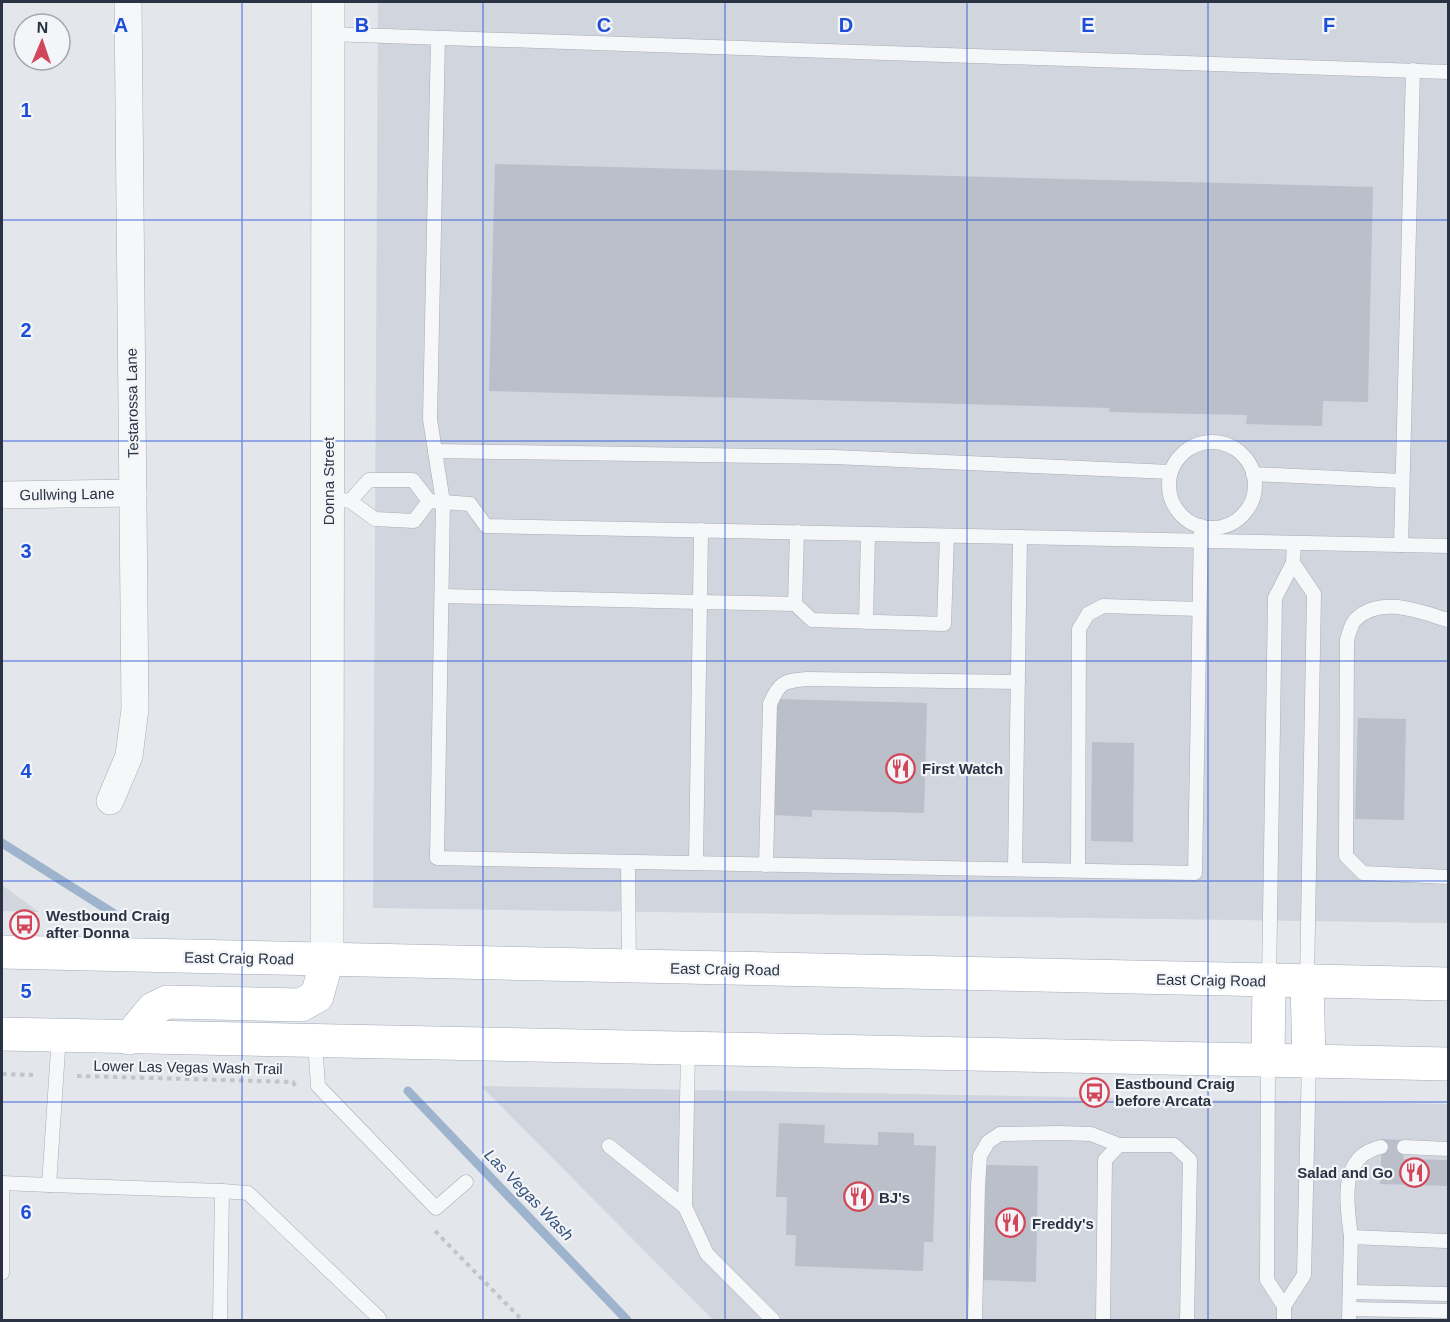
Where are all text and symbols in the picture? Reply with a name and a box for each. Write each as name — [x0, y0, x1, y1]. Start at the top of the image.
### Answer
north arrow — [12, 12, 72, 72]
text: A — [114, 14, 128, 36]
text: B — [355, 14, 369, 36]
text: C — [597, 14, 611, 36]
text: D — [839, 14, 853, 36]
text: E — [1081, 14, 1095, 36]
text: F — [1323, 14, 1335, 36]
text: N — [36, 19, 49, 36]
text: 1 — [20, 99, 32, 121]
text: 2 — [20, 319, 32, 341]
street label: Testarossa Lane — [123, 348, 141, 458]
street label: Donna Street — [320, 436, 337, 525]
street label: Gullwing Lane — [19, 485, 115, 503]
text: 3 — [20, 540, 32, 562]
restaurant icon: First Watch — [885, 752, 917, 784]
text: 4 — [20, 760, 32, 782]
place label: First Watch — [922, 760, 1003, 777]
place label: Westbound Craig after Donna — [46, 907, 170, 941]
bus stop icon: Westbound Craig after Donna — [9, 908, 41, 940]
street label: East Craig Road — [184, 949, 294, 967]
street label: East Craig Road — [670, 960, 780, 978]
street label: East Craig Road — [1156, 971, 1266, 989]
text: 5 — [20, 980, 32, 1002]
street label: Lower Las Vegas Wash Trail — [93, 1057, 283, 1077]
place label: Eastbound Craig before Arcata — [1115, 1075, 1235, 1109]
bus stop icon: Eastbound Craig before Arcata — [1078, 1076, 1110, 1108]
water label: Las Vegas Wash — [481, 1146, 577, 1244]
restaurant icon: Salad and Go — [1398, 1156, 1430, 1188]
place label: Salad and Go — [1297, 1164, 1393, 1181]
restaurant icon: BJ's — [842, 1181, 874, 1213]
place label: BJ's — [879, 1189, 910, 1206]
text: 6 — [20, 1201, 32, 1223]
restaurant icon: Freddy's — [995, 1207, 1027, 1239]
place label: Freddy's — [1032, 1215, 1094, 1232]

